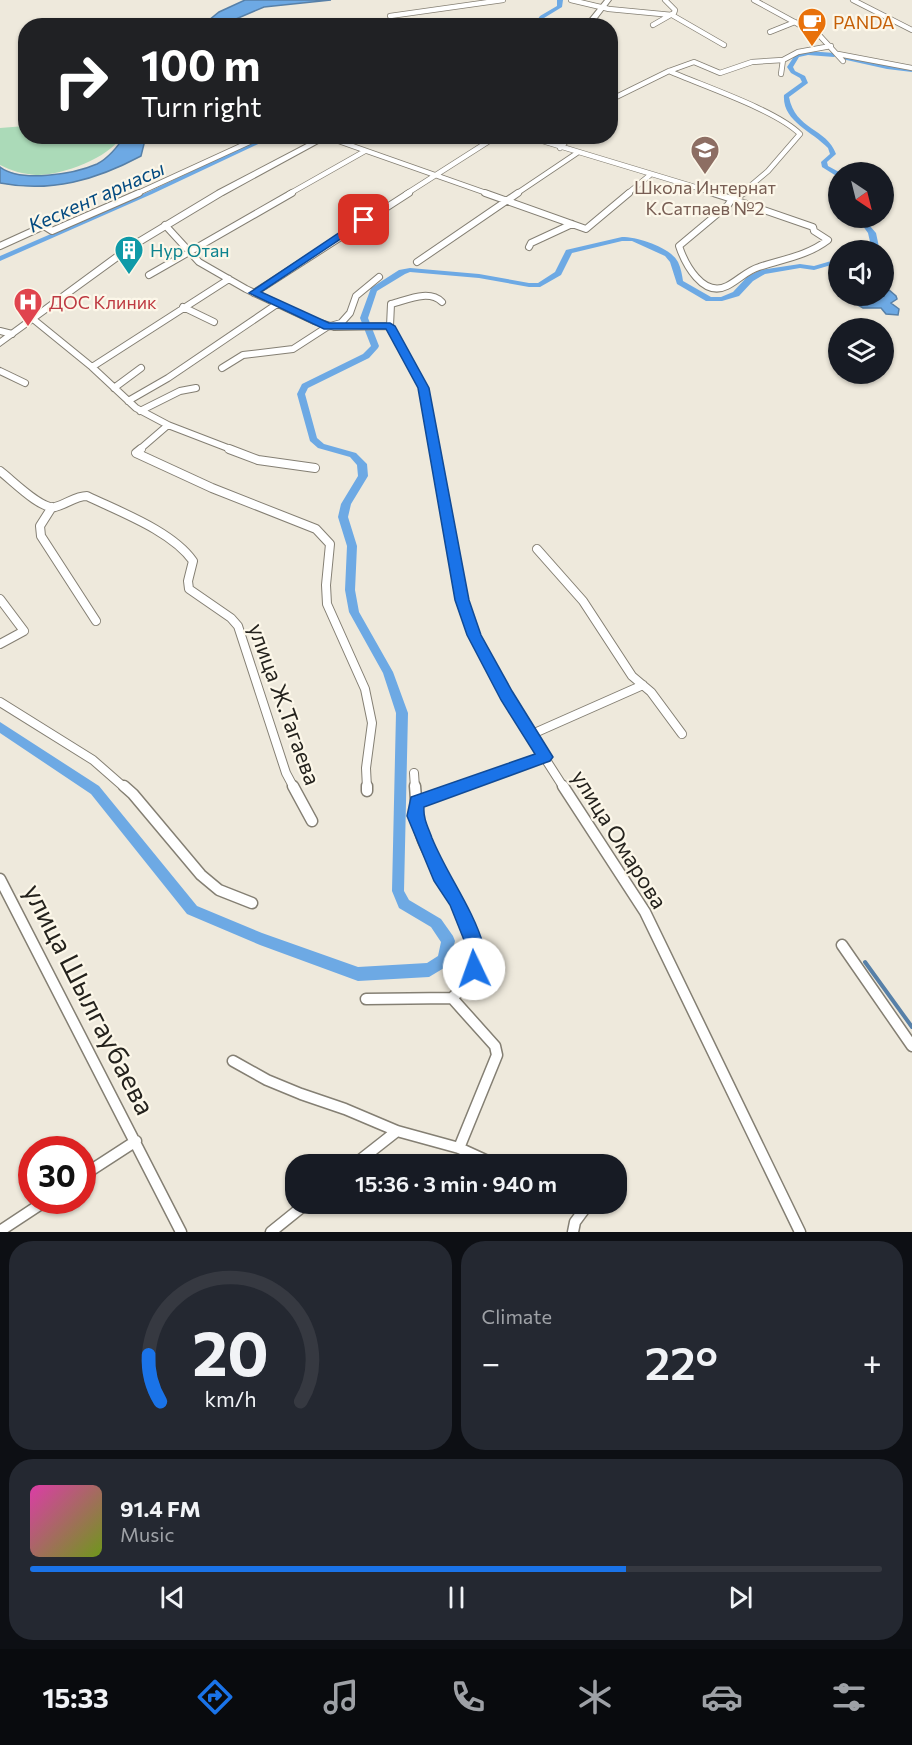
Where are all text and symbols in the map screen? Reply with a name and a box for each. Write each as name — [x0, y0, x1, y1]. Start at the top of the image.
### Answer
cafe icon: PANDA — [796, 6, 828, 48]
place label: PANDA — [833, 11, 894, 33]
text: 100 m — [141, 38, 261, 90]
icon: right — [42, 42, 120, 120]
text: Turn right — [141, 90, 261, 123]
school or university icon: Школа Интернат К.Сатпаев №2 — [689, 134, 721, 176]
water label: Кескент арнасы — [24, 155, 168, 237]
north arrow — [828, 162, 894, 228]
map controls — [828, 162, 894, 384]
place label: Школа Интернат К.Сатпаев №2 — [634, 176, 777, 219]
pin — [338, 194, 389, 245]
icon: arrive — [347, 203, 380, 236]
building icon: Нур Отан — [113, 234, 145, 276]
place label: Нур Отан — [150, 239, 230, 261]
button: sound — [828, 240, 894, 306]
hospital icon: ДОС Клиник — [12, 286, 44, 328]
place label: ДОС Клиник — [49, 291, 157, 313]
button: layers — [828, 318, 894, 384]
street label: улица Ж.Тагаева — [243, 619, 327, 789]
street label: улица Омарова — [567, 765, 673, 913]
street label: улица Шылгаубаева — [17, 878, 163, 1120]
position arrow — [442, 937, 506, 1001]
speed limit sign: 30 — [18, 1136, 96, 1214]
text: 15:36 · 3 min · 940 m — [355, 1170, 557, 1197]
text: Climate — [482, 1304, 552, 1328]
text: 20 — [192, 1313, 269, 1389]
text: 22° — [645, 1334, 718, 1389]
text: − — [482, 1341, 500, 1382]
text: + — [863, 1341, 882, 1382]
text: km/h — [204, 1386, 256, 1412]
text: 91.4 FM — [120, 1495, 201, 1522]
text: Music — [120, 1522, 174, 1546]
icon: previous — [156, 1581, 189, 1614]
icon: pause — [440, 1581, 473, 1614]
icon: next — [724, 1581, 757, 1614]
icon: directions — [194, 1676, 236, 1718]
icon: music — [320, 1676, 362, 1718]
icon: phone — [447, 1676, 489, 1718]
icon: climate — [574, 1676, 616, 1718]
icon: car — [701, 1676, 743, 1718]
icon: filters — [828, 1676, 870, 1718]
text: 15:33 — [42, 1681, 109, 1714]

